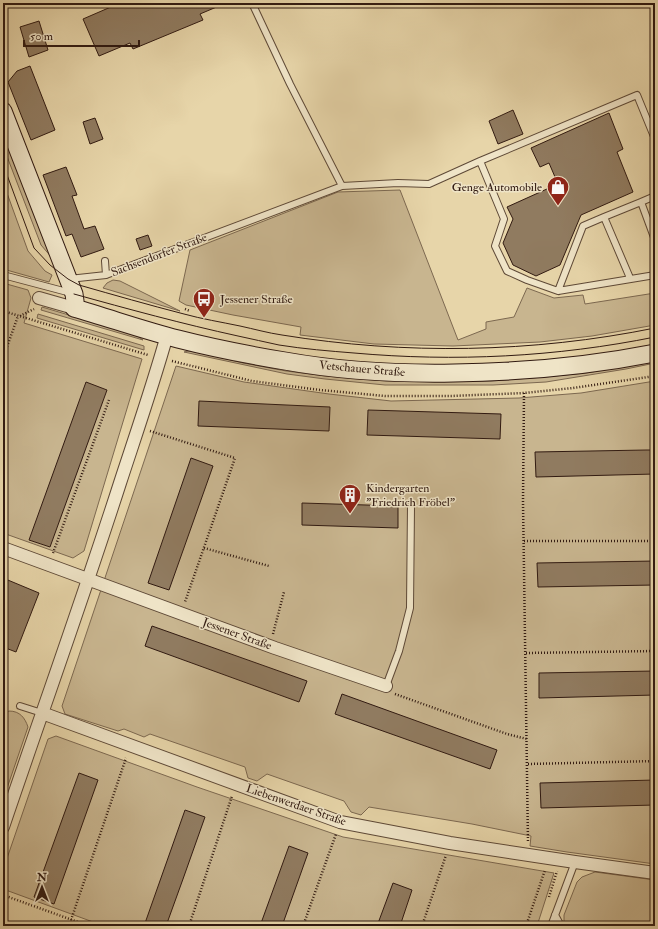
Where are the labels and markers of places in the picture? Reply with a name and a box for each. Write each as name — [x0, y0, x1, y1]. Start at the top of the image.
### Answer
shop icon: Genge Automobile — [545, 174, 571, 207]
place label: Genge Automobile — [452, 180, 542, 195]
bus stop icon: Jessener Straße — [191, 286, 217, 319]
place label: Jessener Straße — [219, 292, 293, 307]
place label: Kindergarten "Friedrich Fröbel" — [366, 481, 456, 510]
building icon: Kindergarten "Friedrich Fröbel" — [337, 482, 363, 515]

